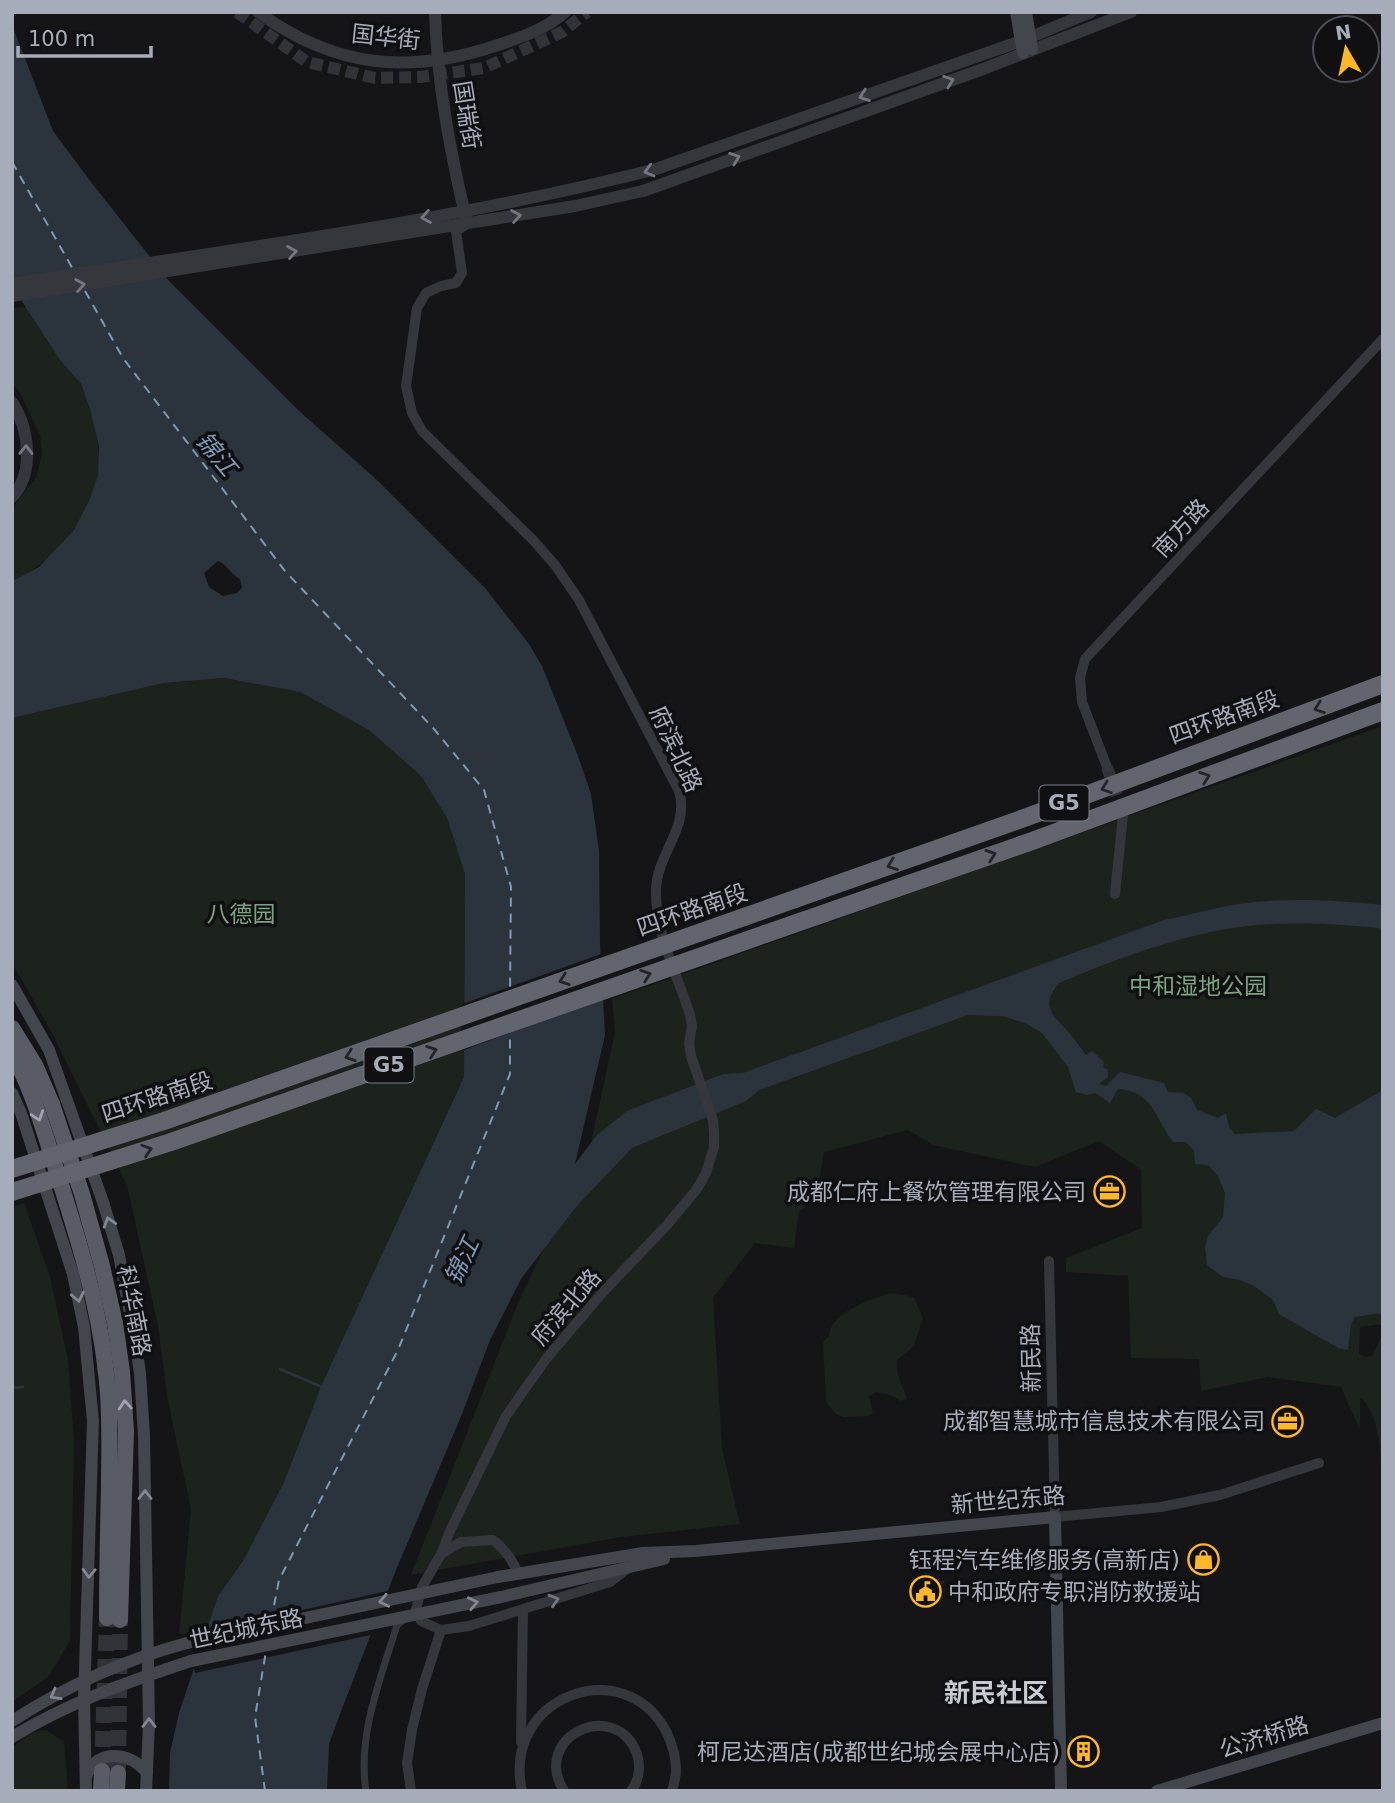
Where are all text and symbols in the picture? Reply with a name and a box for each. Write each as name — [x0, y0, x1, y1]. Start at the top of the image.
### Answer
scale bar — [18, 14, 150, 58]
north arrow — [1311, 14, 1381, 84]
street label: 国华街 — [350, 20, 422, 54]
text: N — [1334, 20, 1353, 44]
text: 100 m — [28, 27, 95, 51]
one-way arrow — [943, 75, 955, 89]
street label: 国瑞街 — [449, 79, 485, 151]
one-way arrow — [858, 88, 870, 102]
one-way arrow — [729, 152, 741, 166]
one-way arrow — [643, 162, 655, 177]
one-way arrow — [421, 209, 432, 224]
one-way arrow — [510, 209, 522, 224]
one-way arrow — [286, 245, 297, 260]
one-way arrow — [74, 278, 86, 293]
water label: 锦江 — [190, 427, 244, 484]
one-way arrow — [18, 444, 34, 454]
street label: 南方路 — [1148, 494, 1214, 562]
street label: 四环路南段 — [1166, 685, 1282, 749]
one-way arrow — [1313, 700, 1325, 714]
street label: 府滨北路 — [645, 702, 707, 796]
one-way arrow — [1199, 771, 1211, 785]
one-way arrow — [1100, 779, 1112, 793]
road number: G5 — [1040, 786, 1088, 820]
one-way arrow — [985, 849, 997, 863]
one-way arrow — [886, 857, 898, 871]
street label: 四环路南段 — [633, 879, 751, 941]
park label: 八德园 — [207, 901, 276, 927]
one-way arrow — [640, 969, 652, 983]
one-way arrow — [559, 972, 571, 986]
park label: 中和湿地公园 — [1129, 973, 1267, 999]
one-way arrow — [425, 1045, 437, 1059]
one-way arrow — [344, 1048, 356, 1062]
road number: G5 — [364, 1048, 414, 1082]
street label: 四环路南段 — [98, 1067, 216, 1127]
one-way arrow — [30, 1109, 44, 1122]
one-way arrow — [141, 1143, 153, 1158]
office icon: 成都仁府上餐饮管理有限公司 — [1092, 1175, 1126, 1209]
place label: 成都仁府上餐饮管理有限公司 — [787, 1179, 1086, 1205]
one-way arrow — [102, 1216, 117, 1228]
water label: 锦江 — [439, 1231, 486, 1289]
street label: 科华南路 — [112, 1263, 156, 1359]
street label: 府滨北路 — [526, 1264, 606, 1350]
one-way arrow — [69, 1291, 84, 1303]
street label: 新民路 — [1017, 1323, 1045, 1393]
one-way arrow — [117, 1399, 132, 1410]
office icon: 成都智慧城市信息技术有限公司 — [1271, 1404, 1305, 1438]
place label: 成都智慧城市信息技术有限公司 — [943, 1408, 1265, 1434]
street label: 新世纪东路 — [950, 1482, 1066, 1518]
one-way arrow — [137, 1489, 153, 1500]
shop icon: 钰程汽车维修服务(高新店) — [1186, 1543, 1220, 1577]
place label: 钰程汽车维修服务(高新店) — [909, 1547, 1180, 1573]
one-way arrow — [82, 1568, 97, 1579]
public building icon: 中和政府专职消防救援站 — [908, 1575, 942, 1609]
place label: 中和政府专职消防救援站 — [948, 1579, 1201, 1605]
one-way arrow — [378, 1592, 390, 1607]
one-way arrow — [548, 1593, 560, 1608]
one-way arrow — [467, 1596, 479, 1611]
street label: 世纪城东路 — [187, 1604, 305, 1654]
district label: 新民社区 — [944, 1678, 1048, 1708]
one-way arrow — [50, 1687, 63, 1700]
street label: 公济桥路 — [1216, 1711, 1312, 1763]
one-way arrow — [141, 1717, 157, 1727]
building icon: 柯尼达酒店(成都世纪城会展中心店) — [1066, 1735, 1100, 1769]
place label: 柯尼达酒店(成都世纪城会展中心店) — [697, 1739, 1060, 1765]

